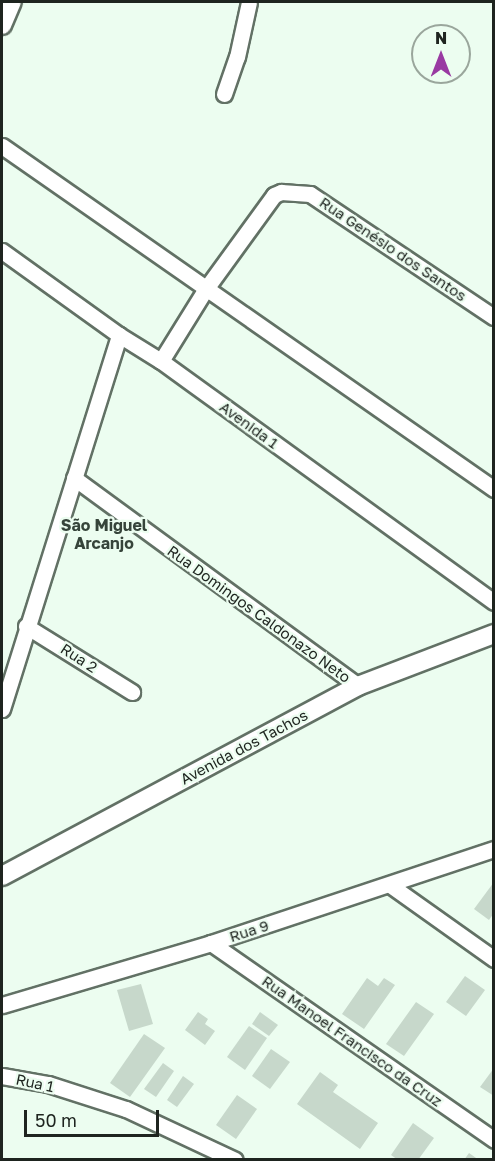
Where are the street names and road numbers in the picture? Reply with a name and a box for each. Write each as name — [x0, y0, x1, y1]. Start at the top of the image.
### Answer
street label: Rua Genésio dos Santos — [316, 193, 470, 305]
street label: Avenida 1 — [216, 398, 282, 452]
street label: Rua Domingos Caldonazo Neto — [164, 542, 354, 686]
street label: Rua 2 — [57, 640, 101, 676]
street label: Avenida dos Tachos — [177, 706, 311, 788]
street label: Rua 9 — [227, 916, 271, 946]
street label: Rua Manoel Francisco da Cruz — [259, 972, 445, 1110]
street label: Rua 1 — [14, 1070, 56, 1096]

